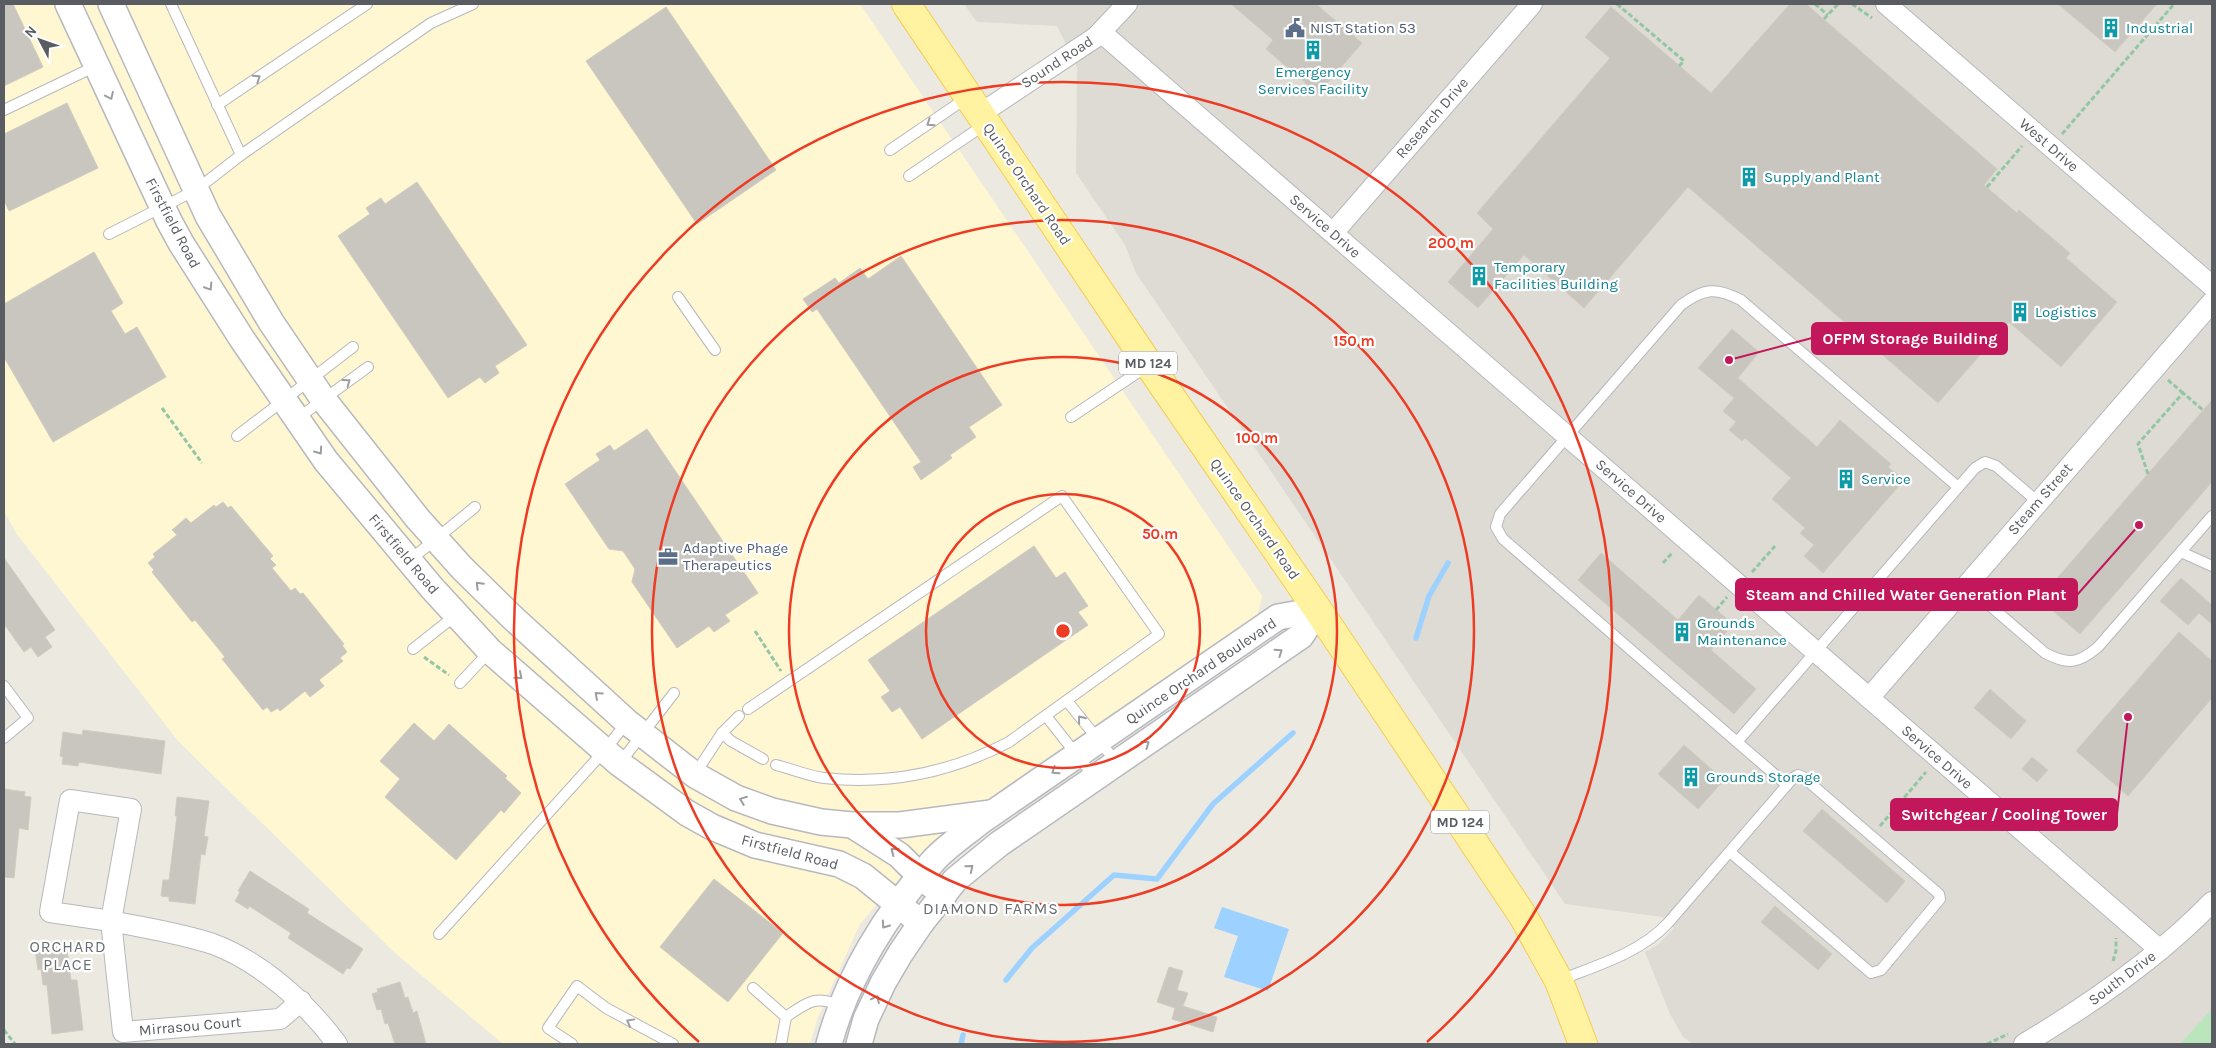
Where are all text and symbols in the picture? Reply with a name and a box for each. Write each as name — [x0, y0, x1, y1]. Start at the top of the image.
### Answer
north arrow — [15, 15, 65, 65]
public building icon: NIST Station 53 — [1284, 17, 1306, 39]
building icon: Industrial — [2100, 17, 2122, 39]
place label: NIST Station 53 — [1310, 19, 1416, 37]
place label: Industrial — [2126, 19, 2193, 37]
text: N — [21, 22, 40, 41]
street label: Sound Road — [1018, 32, 1096, 92]
building icon: Emergency Services Facility — [1302, 39, 1324, 61]
place label: Emergency Services Facility — [1258, 63, 1368, 98]
street label: Research Drive — [1392, 74, 1472, 162]
one-way arrow — [251, 75, 261, 84]
one-way arrow — [104, 91, 114, 100]
street label: West Drive — [2016, 114, 2082, 176]
one-way arrow — [926, 117, 935, 126]
street label: Quince Orchard Road — [979, 119, 1075, 249]
building icon: Supply and Plant — [1738, 166, 1760, 188]
place label: Supply and Plant — [1764, 168, 1880, 186]
street label: Firstfield Road — [142, 175, 204, 271]
street label: Service Drive — [1286, 190, 1364, 262]
text: 200 m — [1428, 234, 1474, 252]
place label: Temporary Facilities Building — [1494, 258, 1618, 293]
building icon: Temporary Facilities Building — [1468, 265, 1490, 287]
one-way arrow — [202, 281, 212, 290]
building icon: Logistics — [2009, 301, 2031, 323]
place label: Logistics — [2035, 303, 2097, 321]
callout: OFPM Storage Building — [1812, 323, 2007, 354]
text: OFPM Storage Building — [1823, 329, 1997, 348]
text: 150 m — [1333, 332, 1375, 350]
road number: MD 124 — [1119, 352, 1177, 374]
one-way arrow — [341, 379, 350, 388]
text: 100 m — [1236, 429, 1278, 447]
one-way arrow — [313, 445, 322, 454]
street label: Quince Orchard Road — [1206, 455, 1304, 583]
street label: Service Drive — [1592, 455, 1670, 527]
street label: Steam Street — [2004, 459, 2076, 539]
building icon: Service — [1835, 468, 1857, 490]
place label: Service — [1861, 470, 1911, 488]
street label: Firstfield Road — [365, 510, 443, 598]
text: 50 m — [1142, 525, 1178, 543]
place label: Adaptive Phage Therapeutics — [683, 539, 788, 574]
office icon: Adaptive Phage Therapeutics — [657, 546, 679, 568]
callout: Steam and Chilled Water Generation Plant — [1736, 579, 2077, 610]
one-way arrow — [476, 581, 485, 590]
text: Steam and Chilled Water Generation Plant — [1745, 585, 2067, 604]
street label: Quince Orchard Boulevard — [1122, 614, 1280, 728]
place label: Grounds Maintenance — [1697, 614, 1787, 649]
building icon: Grounds Maintenance — [1671, 621, 1693, 643]
centre of rings — [1054, 622, 1072, 640]
one-way arrow — [1274, 649, 1283, 658]
one-way arrow — [514, 671, 523, 680]
one-way arrow — [594, 692, 603, 701]
one-way arrow — [1079, 716, 1087, 725]
street label: Service Drive — [1898, 721, 1976, 793]
one-way arrow — [1140, 741, 1150, 750]
one-way arrow — [1052, 765, 1061, 774]
building icon: Grounds Storage — [1680, 766, 1702, 788]
place label: Grounds Storage — [1706, 768, 1821, 786]
one-way arrow — [739, 796, 748, 806]
callout: Switchgear / Cooling Tower — [1891, 799, 2117, 830]
text: Switchgear / Cooling Tower — [1901, 805, 2108, 824]
road number: MD 124 — [1431, 810, 1489, 834]
street label: Firstfield Road — [739, 830, 841, 874]
one-way arrow — [891, 849, 900, 857]
one-way arrow — [964, 865, 973, 873]
district label: DIAMOND FARMS — [923, 899, 1059, 918]
one-way arrow — [882, 919, 891, 929]
district label: ORCHARD PLACE — [29, 937, 107, 974]
street label: South Drive — [2085, 947, 2159, 1009]
one-way arrow — [870, 995, 880, 1004]
street label: Mirrasou Court — [138, 1013, 242, 1039]
one-way arrow — [626, 1018, 635, 1028]

